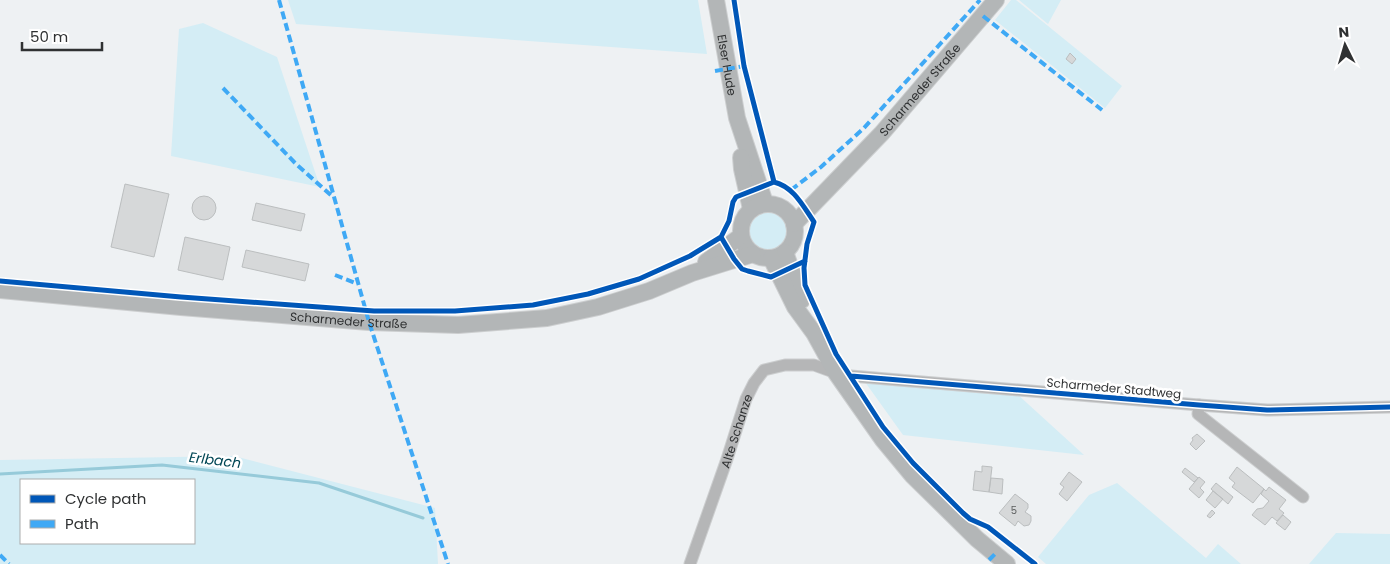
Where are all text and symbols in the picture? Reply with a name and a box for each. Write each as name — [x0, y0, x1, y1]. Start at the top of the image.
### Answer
scale bar — [22, 20, 102, 52]
north arrow — [1320, 20, 1370, 70]
text: N — [1338, 22, 1350, 42]
text: 50 m — [30, 26, 68, 47]
street label: Elser Hude — [714, 33, 741, 97]
street label: Scharmeder Straße — [875, 39, 964, 140]
street label: Scharmeder Straße — [289, 307, 408, 332]
street label: Scharmeder Stadtweg — [1046, 374, 1182, 402]
street label: Alte Schanze — [716, 391, 756, 470]
water label: Erlbach — [188, 447, 242, 473]
legend — [20, 479, 195, 544]
text: Cycle path — [65, 488, 146, 509]
house number: 5 — [1011, 503, 1017, 518]
text: Path — [65, 513, 99, 534]

